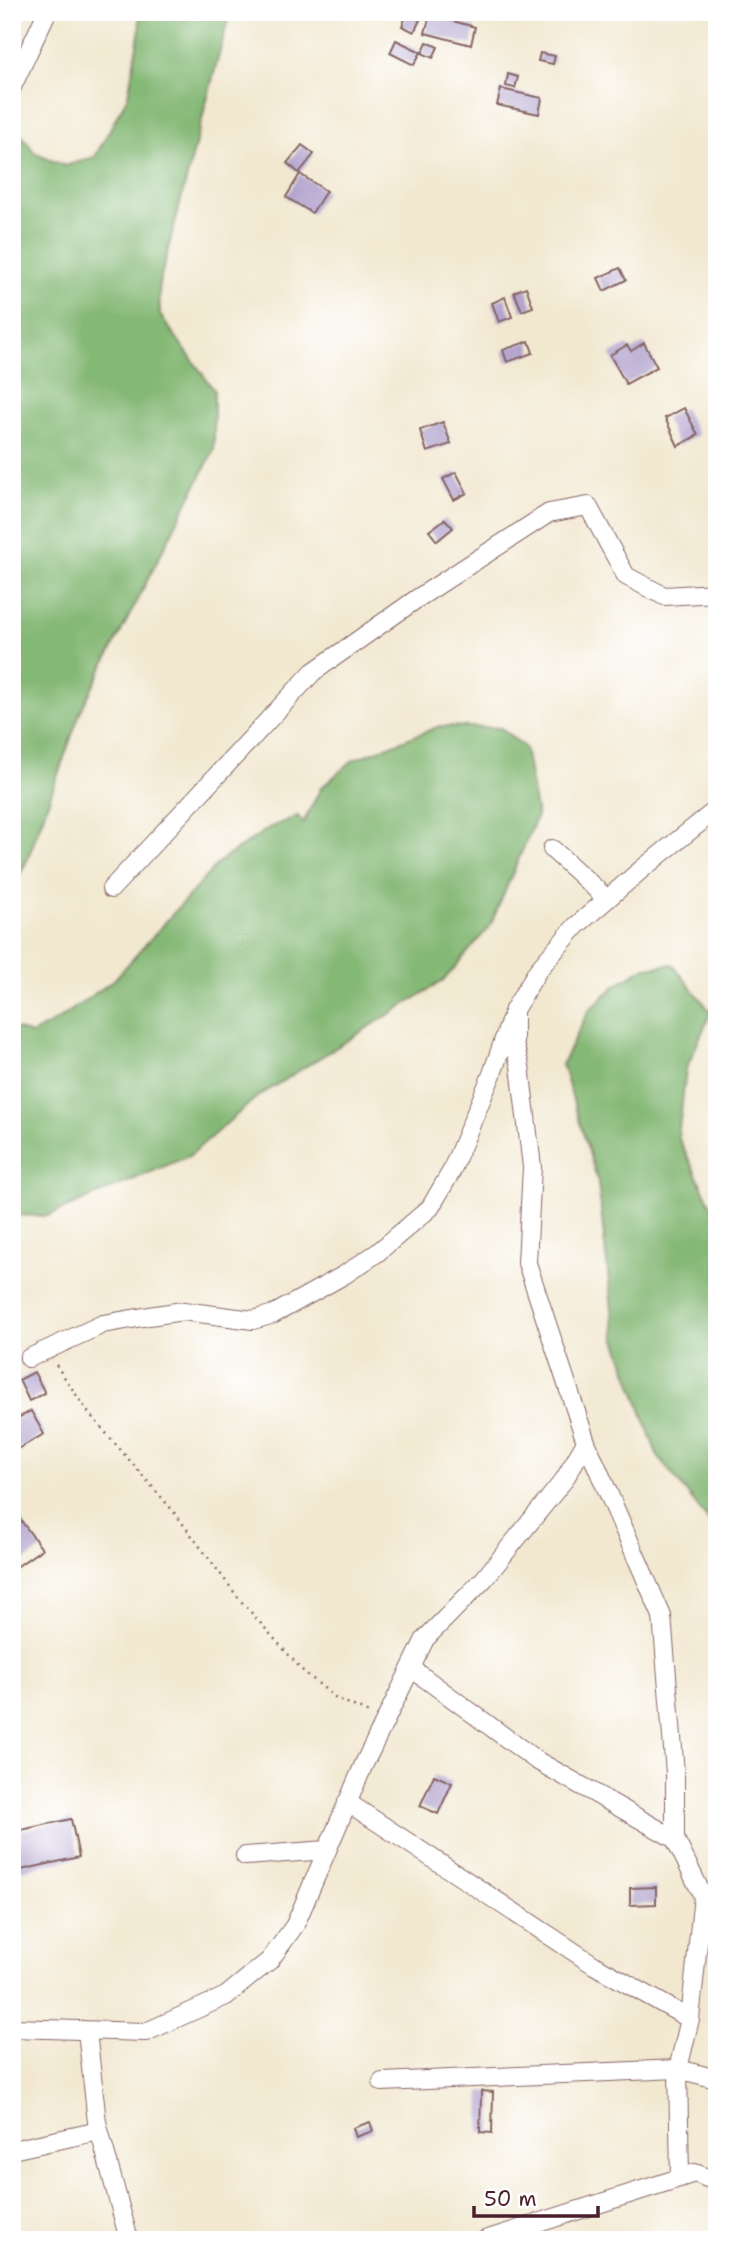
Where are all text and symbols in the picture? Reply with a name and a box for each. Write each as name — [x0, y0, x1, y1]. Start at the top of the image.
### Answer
scale bar — [474, 2175, 598, 2219]
text: 50 m — [484, 2185, 537, 2213]

